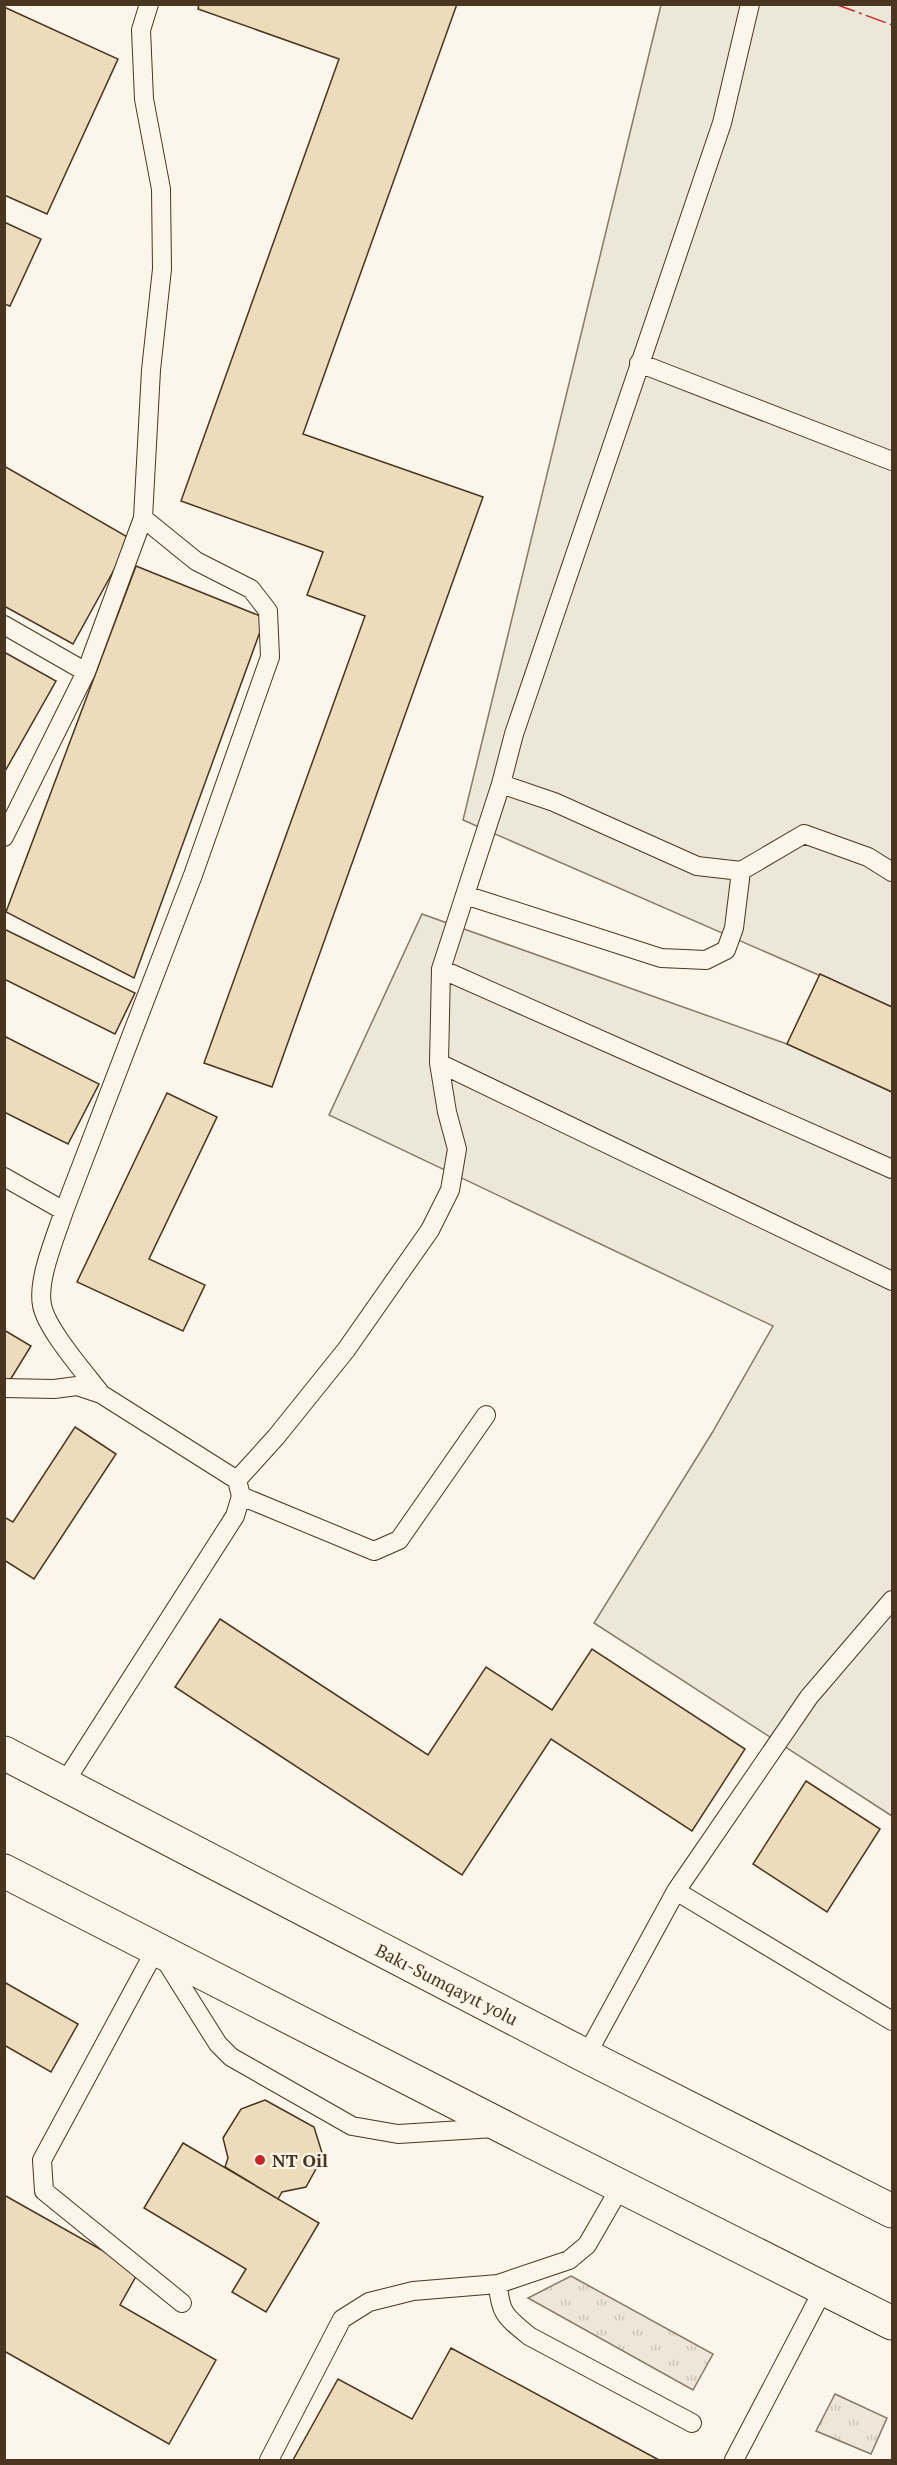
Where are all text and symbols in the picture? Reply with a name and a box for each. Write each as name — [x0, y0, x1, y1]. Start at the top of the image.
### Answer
street label: Bakı-Sumqayıt yolu — [372, 1938, 522, 2030]
place label: NT Oil — [272, 2148, 328, 2172]
marker: NT Oil — [253, 2153, 267, 2167]

